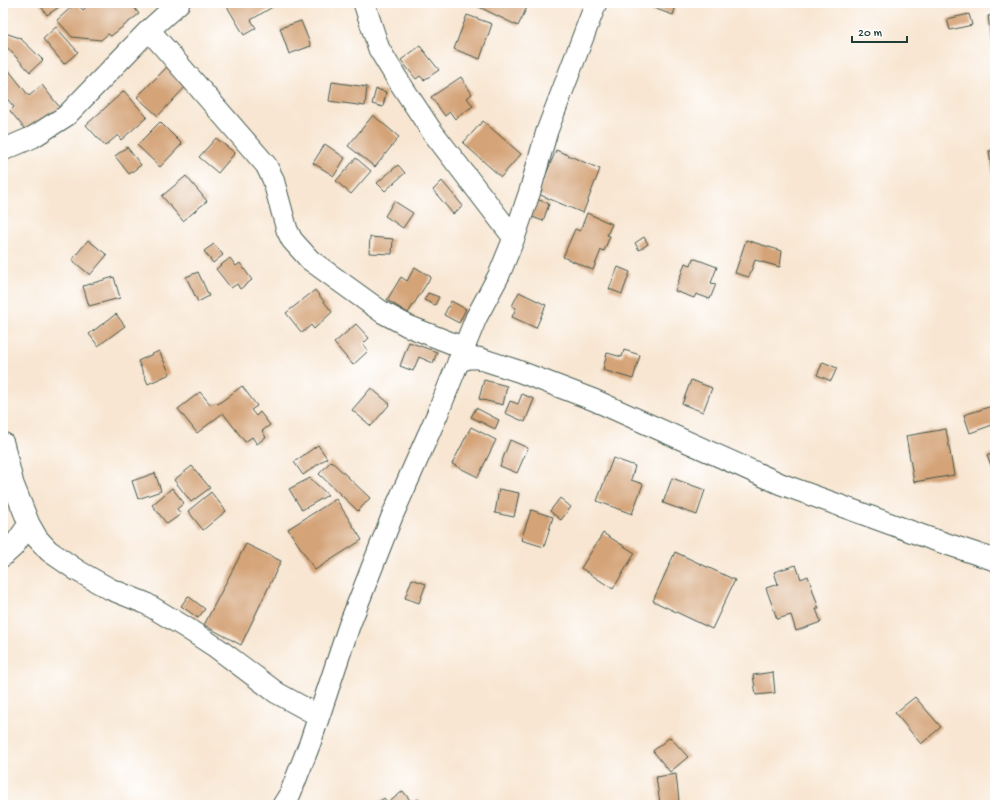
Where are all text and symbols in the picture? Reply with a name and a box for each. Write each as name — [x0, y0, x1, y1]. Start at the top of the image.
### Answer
scale bar — [852, 18, 907, 44]
text: 20 m — [858, 27, 883, 41]

